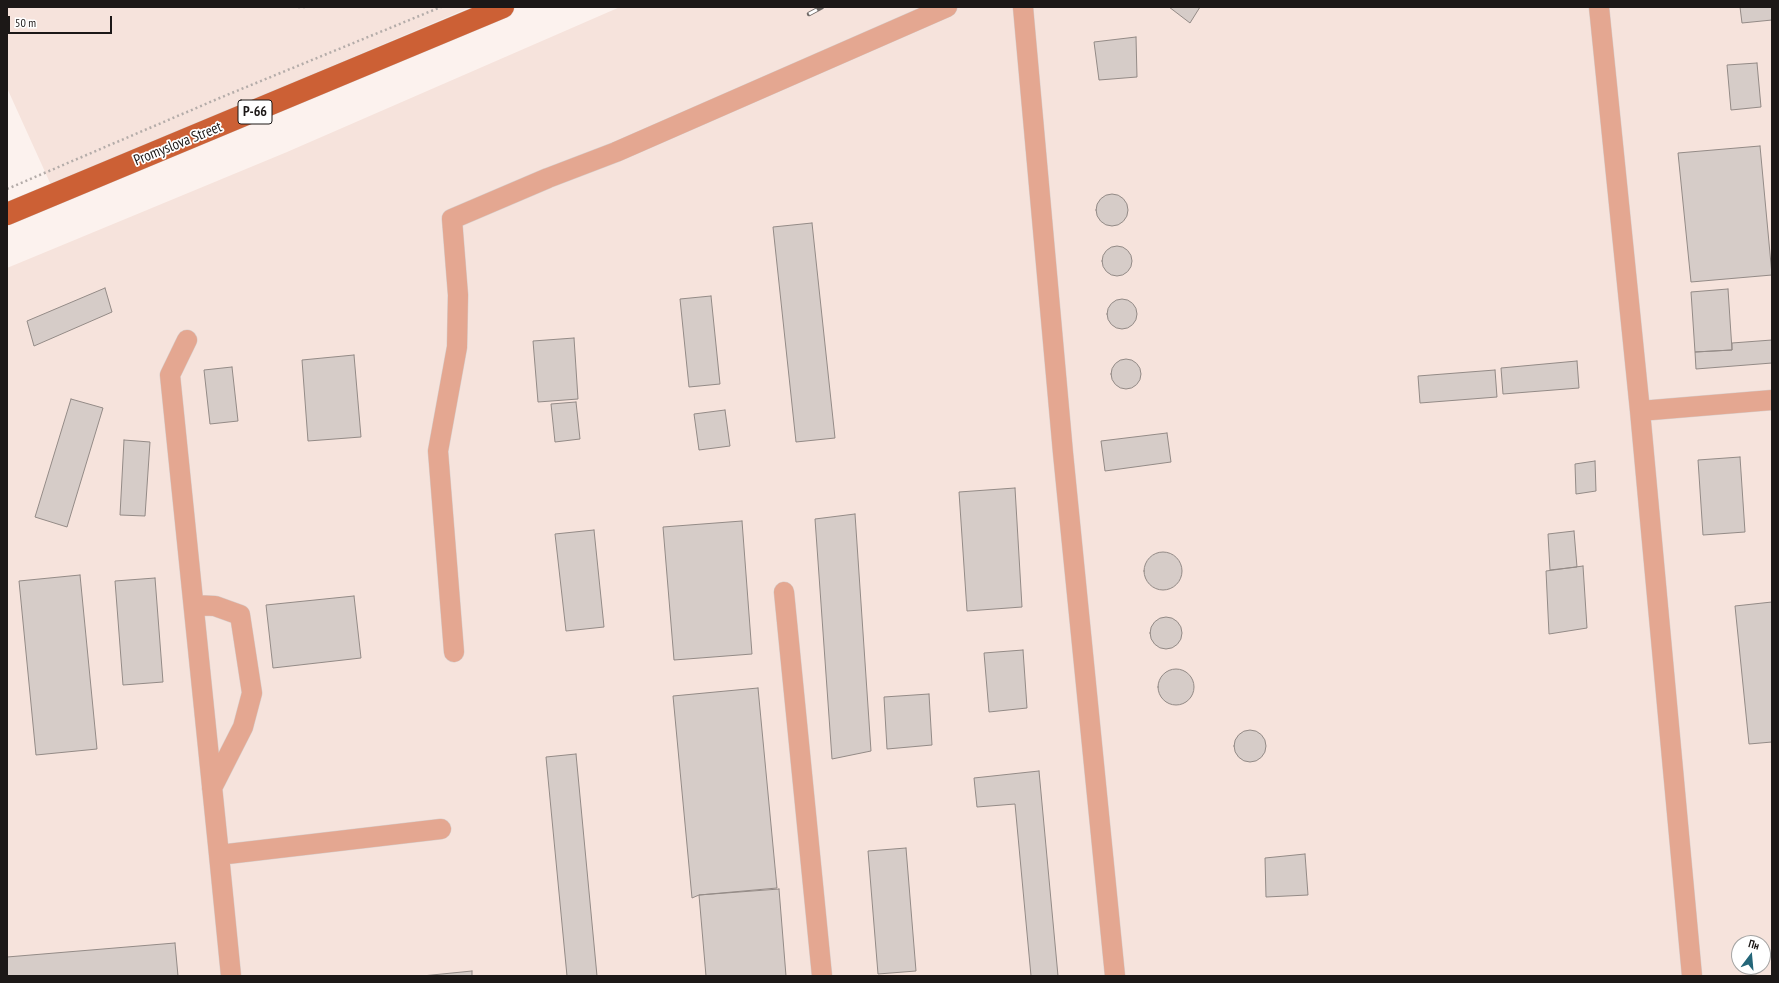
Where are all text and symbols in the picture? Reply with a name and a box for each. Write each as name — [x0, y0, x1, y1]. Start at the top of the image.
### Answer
scale bar — [10, 8, 114, 34]
text: 50 m — [15, 15, 36, 30]
road number: Р-66 — [238, 100, 272, 124]
street label: Promyslova Street — [131, 118, 225, 170]
north arrow — [1731, 935, 1771, 975]
text: Пн — [1747, 936, 1761, 953]

